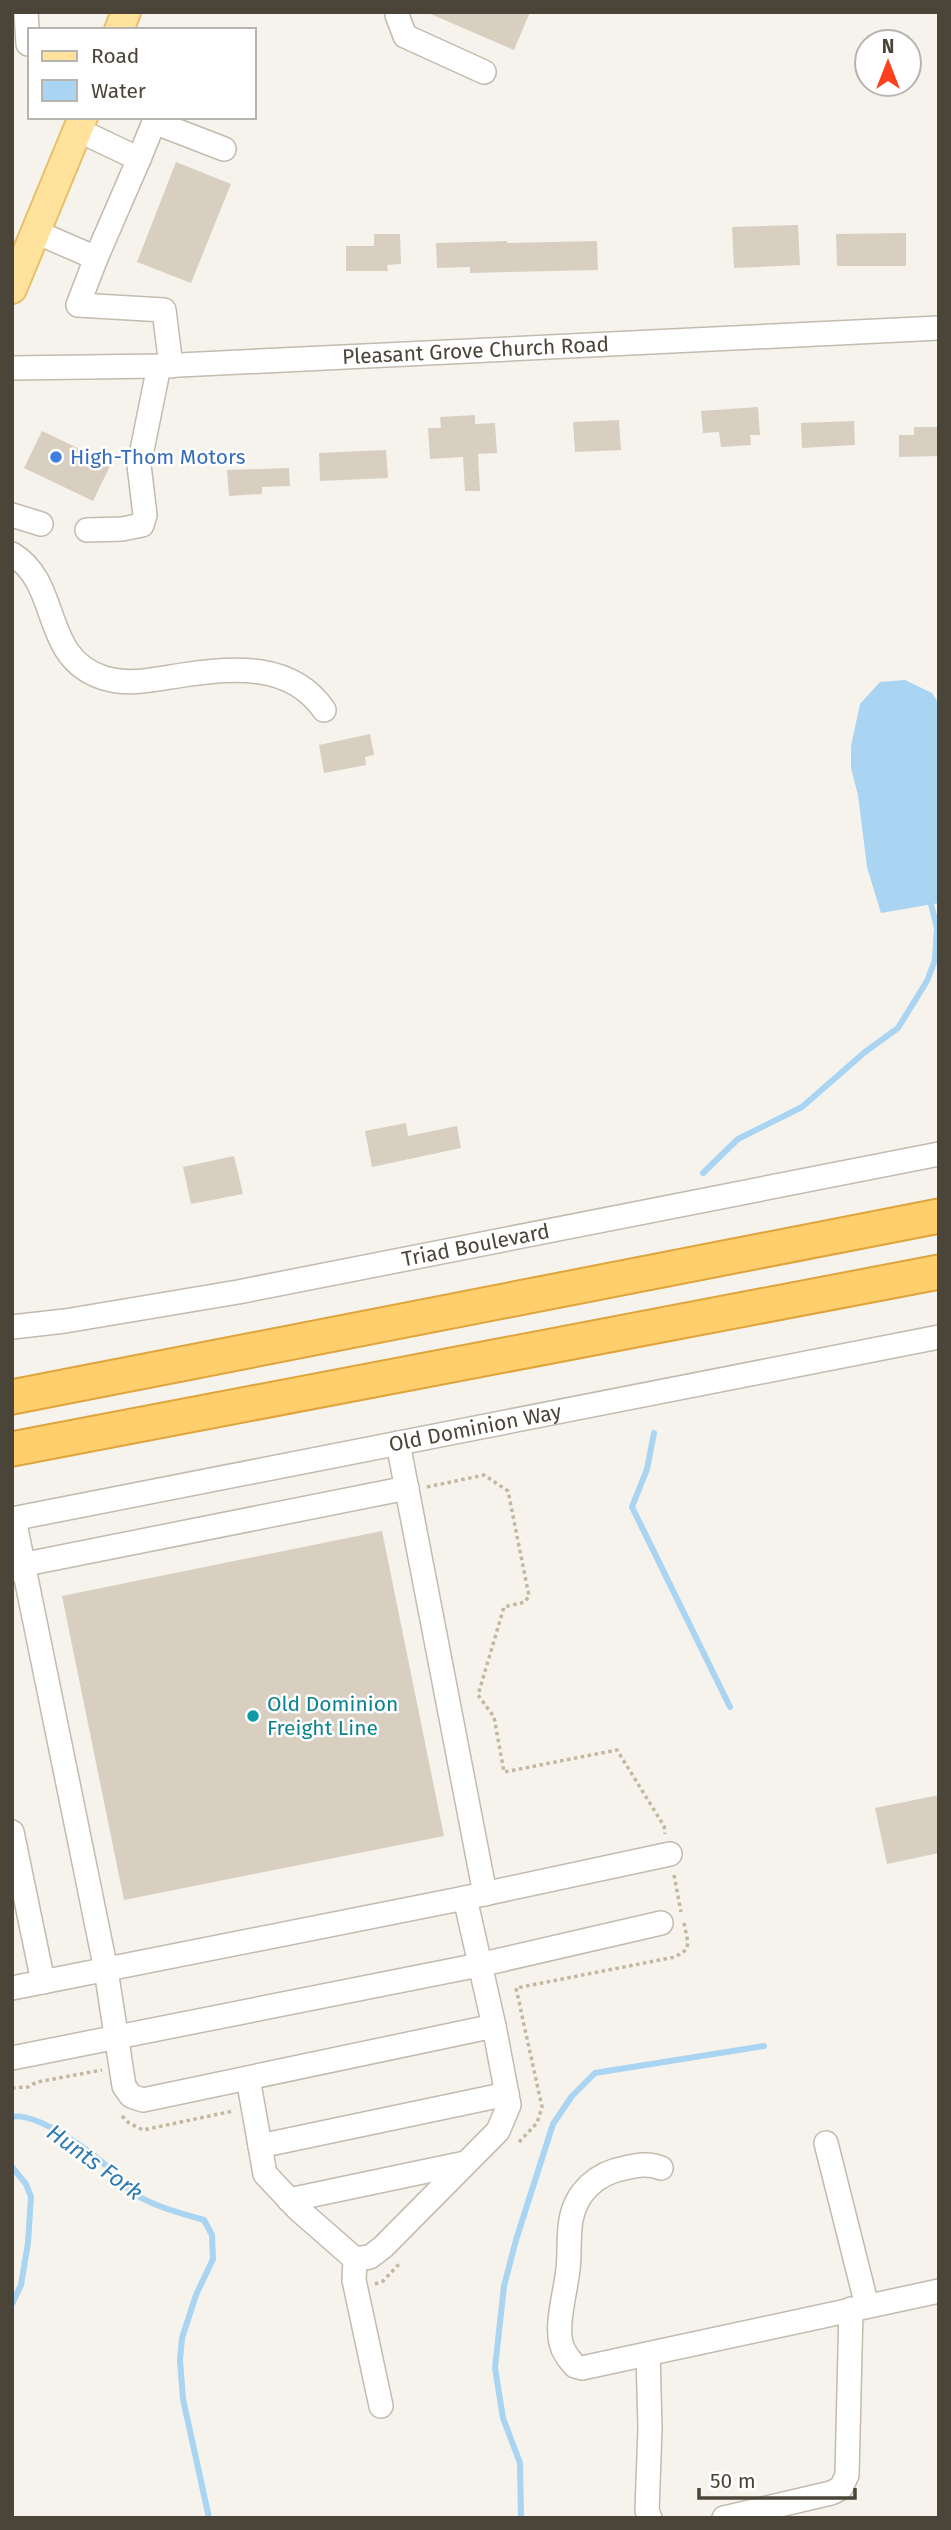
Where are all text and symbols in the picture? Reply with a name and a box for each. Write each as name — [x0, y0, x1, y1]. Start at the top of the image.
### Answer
legend — [28, 28, 256, 119]
north arrow — [853, 28, 923, 98]
text: N — [882, 35, 894, 58]
text: Road — [91, 43, 139, 69]
text: Water — [91, 78, 146, 104]
street label: Pleasant Grove Church Road — [342, 331, 610, 370]
place label: High-Thom Motors — [70, 444, 246, 470]
marker: High-Thom Motors — [48, 449, 64, 465]
street label: Triad Boulevard — [400, 1218, 552, 1272]
street label: Old Dominion Way — [387, 1398, 564, 1458]
place label: Old Dominion Freight Line — [267, 1691, 398, 1741]
marker: Old Dominion Freight Line — [245, 1708, 261, 1724]
water label: Hunts Fork — [42, 2118, 148, 2206]
scale bar — [699, 2456, 855, 2500]
text: 50 m — [710, 2468, 756, 2494]

